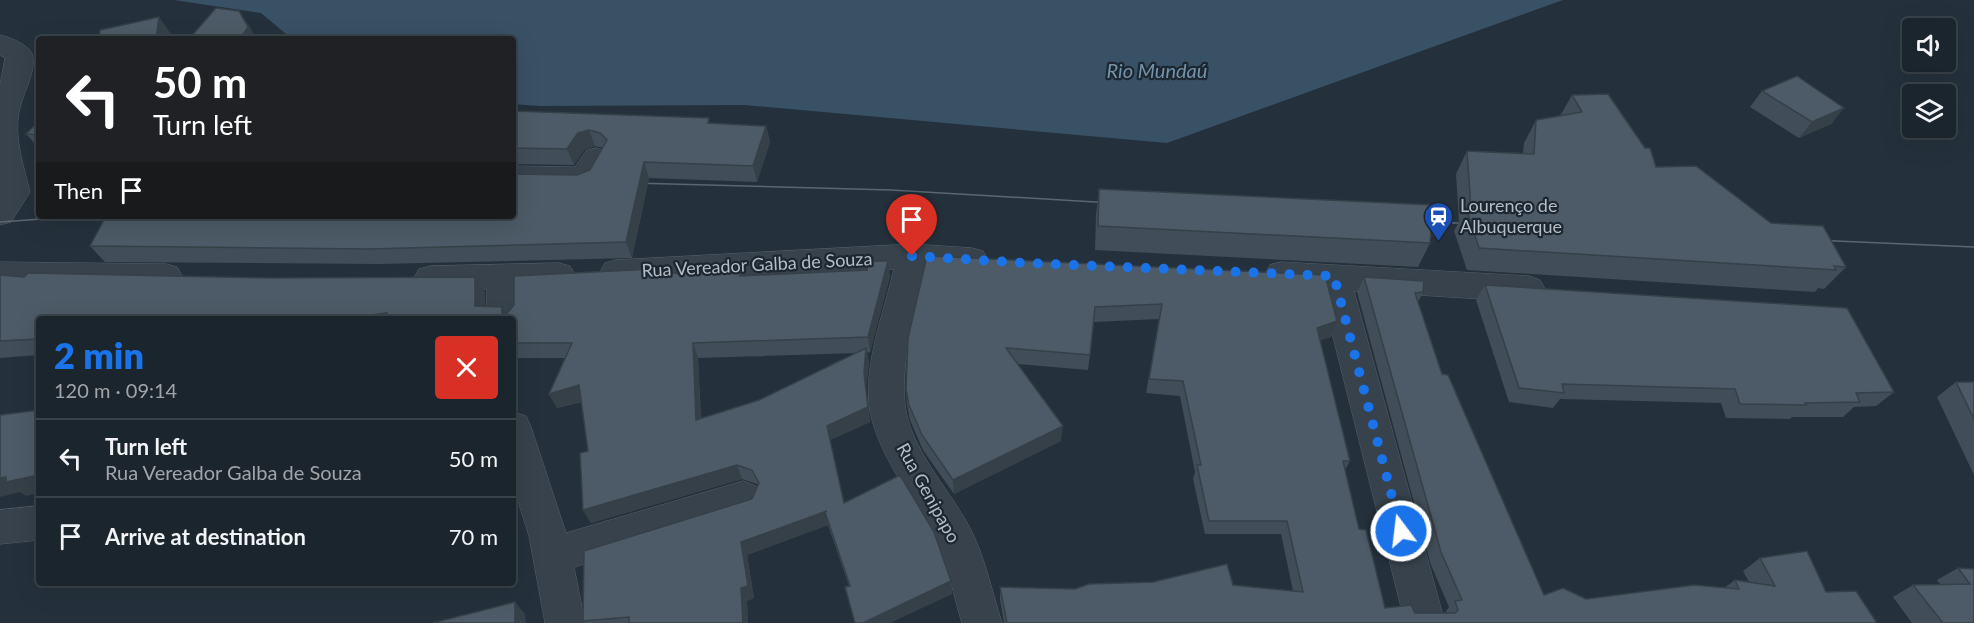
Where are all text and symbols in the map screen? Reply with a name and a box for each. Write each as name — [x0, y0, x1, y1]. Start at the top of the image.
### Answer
map controls — [1902, 18, 1956, 138]
button: sound — [1902, 18, 1956, 72]
text: 50 m — [153, 57, 247, 107]
water label: Rio Mundaú — [1107, 58, 1207, 82]
icon: left — [54, 60, 132, 138]
button: layers — [1902, 84, 1956, 138]
text: Turn left — [153, 108, 252, 141]
icon: arrive — [115, 174, 148, 207]
text: Then — [54, 177, 103, 204]
pin — [886, 194, 937, 256]
place label: Lourenço de Albuquerque — [1460, 194, 1562, 237]
station icon: Lourenço de Albuquerque — [1423, 200, 1455, 242]
icon: arrive — [895, 203, 928, 236]
street label: Rua Vereador Galba de Souza — [641, 247, 873, 281]
text: 2 min — [54, 333, 144, 377]
button: close — [435, 336, 498, 399]
text: 120 m · 09:14 — [54, 378, 177, 402]
text: Turn left — [105, 433, 187, 460]
street label: Rua Genipapo — [892, 439, 965, 546]
icon: left — [54, 442, 87, 475]
text: 50 m — [449, 445, 498, 472]
text: Rua Vereador Galba de Souza — [105, 460, 362, 484]
position arrow — [1369, 499, 1433, 563]
icon: arrive — [54, 520, 87, 553]
text: Arrive at destination — [105, 523, 306, 550]
text: 70 m — [449, 523, 498, 550]

